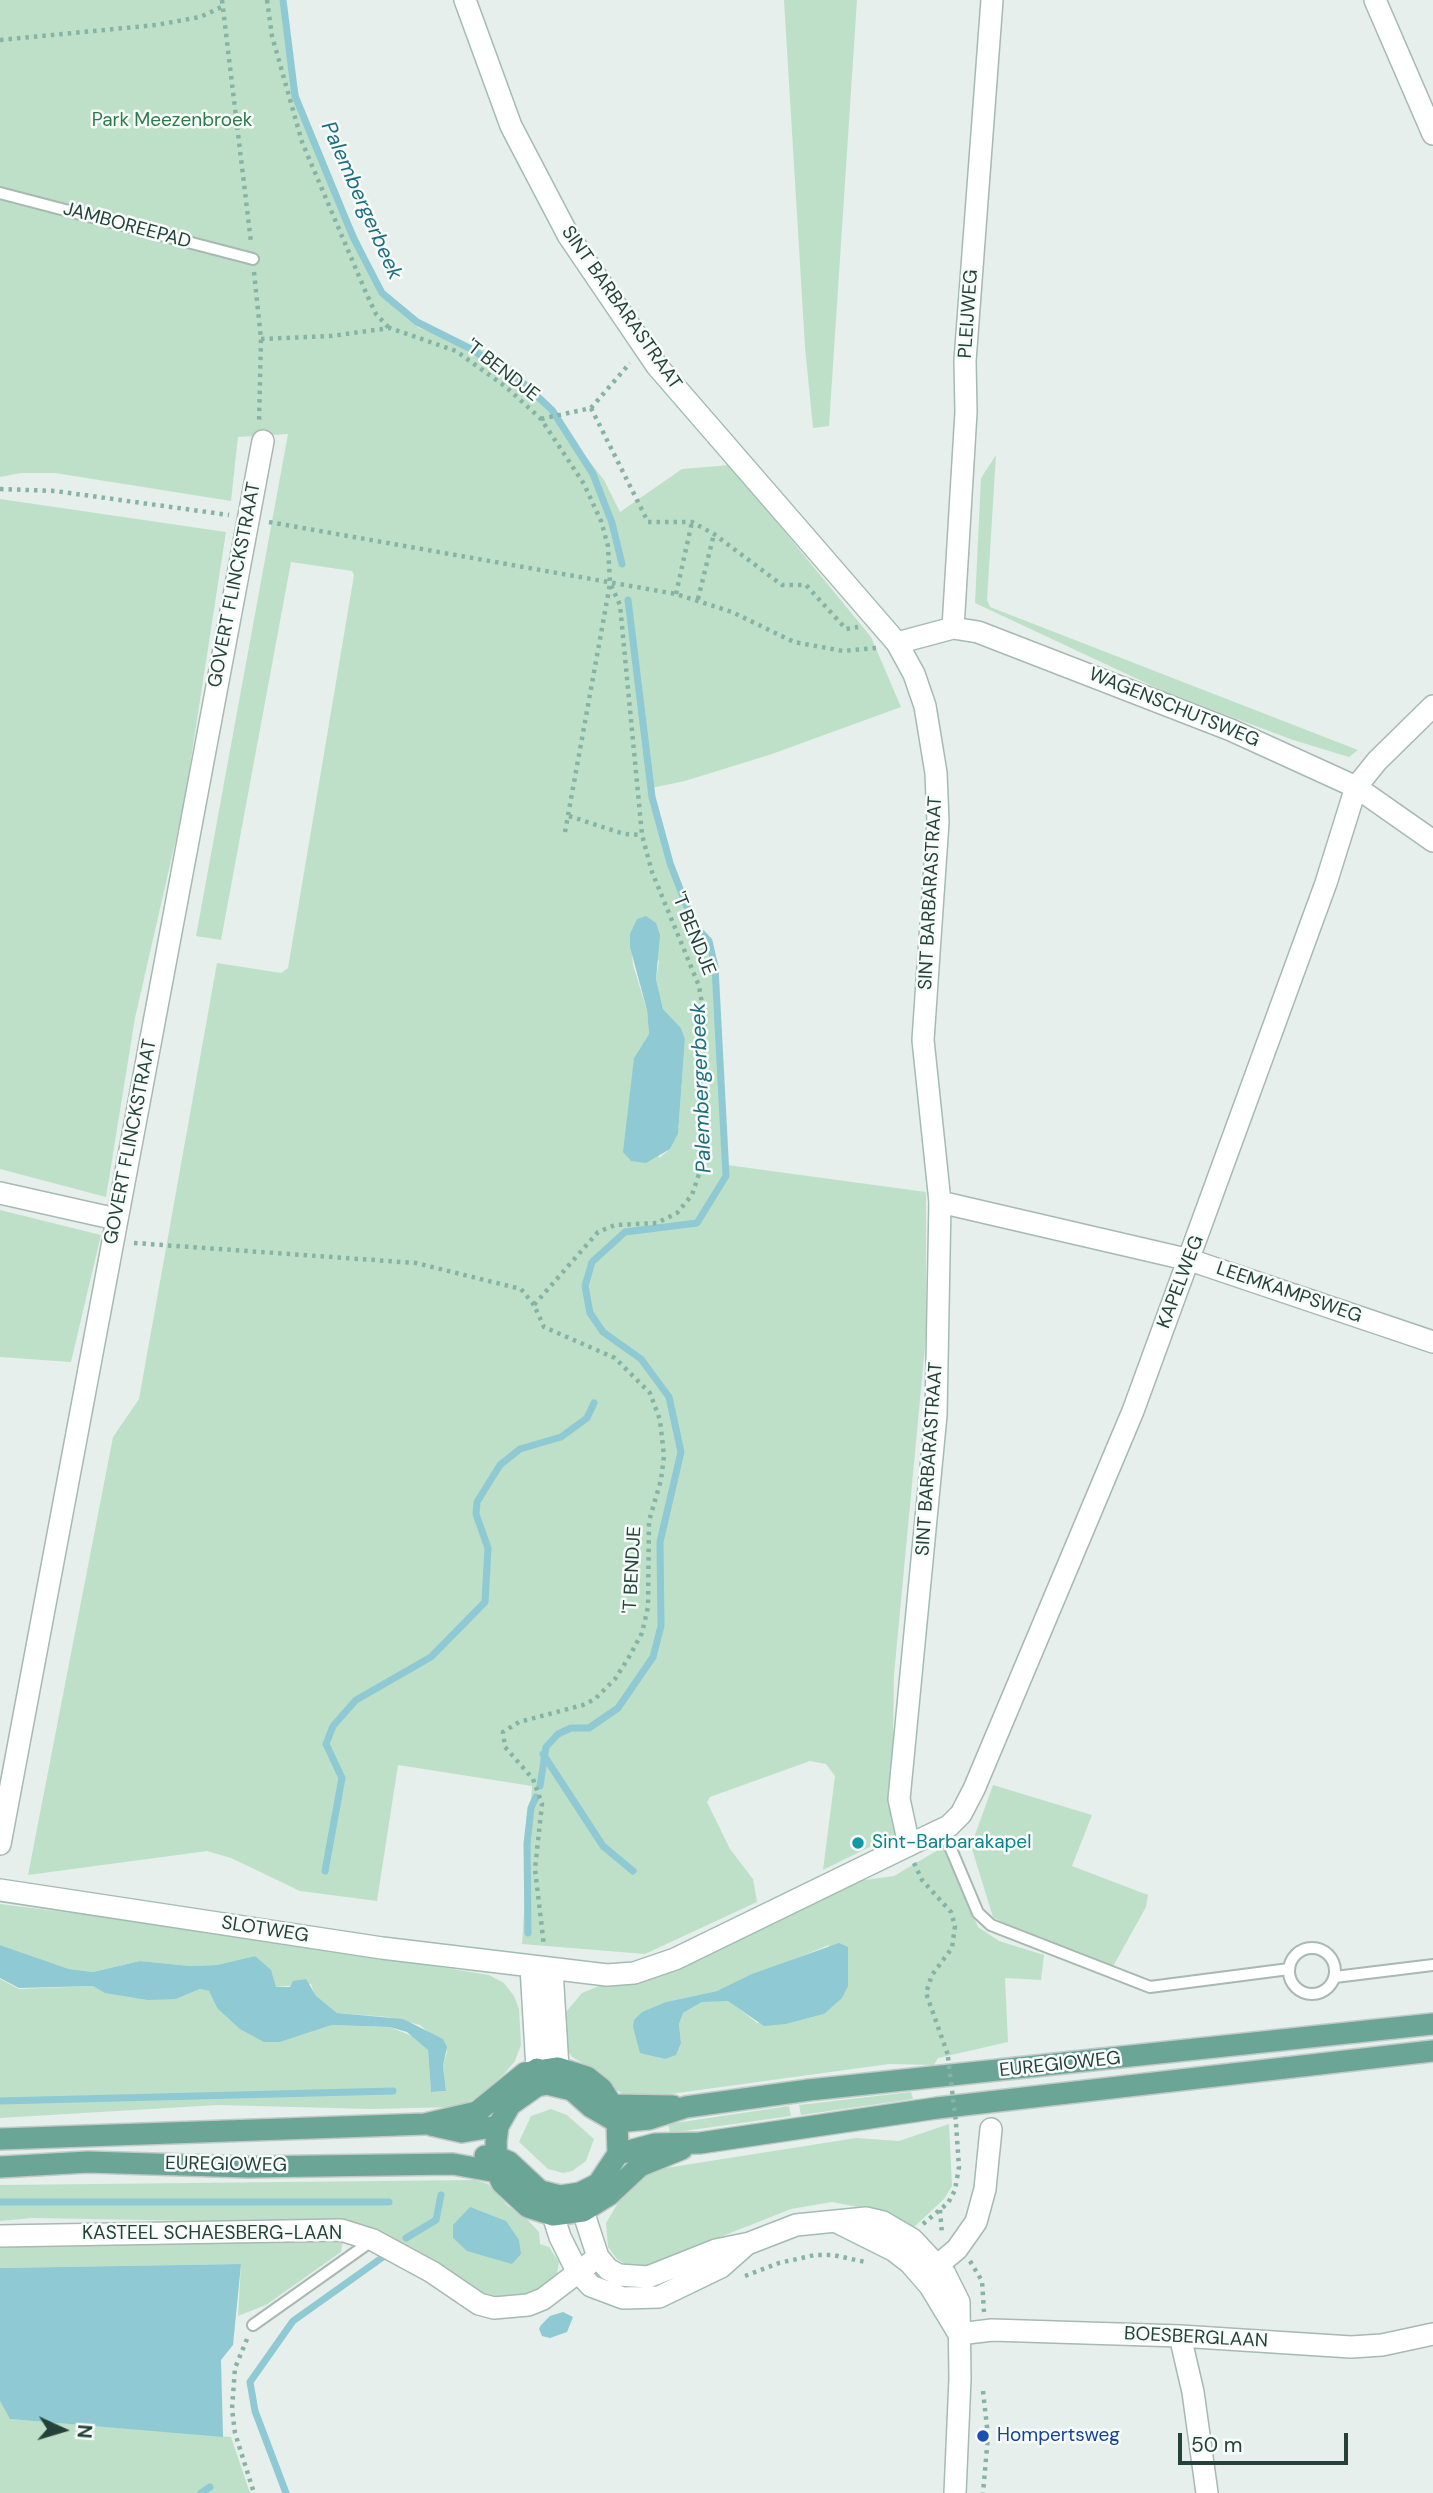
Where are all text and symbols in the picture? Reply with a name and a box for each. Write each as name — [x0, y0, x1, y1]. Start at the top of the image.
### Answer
park label: Park Meezenbroek — [92, 110, 252, 132]
water label: Palembergerbeek — [315, 118, 407, 284]
street label: JAMBOREEPAD — [61, 198, 193, 254]
street label: SINT BARBARASTRAAT — [556, 222, 686, 394]
street label: PLEIJWEG — [955, 269, 983, 359]
street label: 'T BENDJE — [461, 335, 543, 407]
street label: GOVERT FLINCKSTRAAT — [204, 480, 266, 690]
street label: WAGENSCHUTSWEG — [1085, 663, 1263, 753]
street label: SINT BARBARASTRAAT — [915, 795, 947, 991]
street label: 'T BENDJE — [666, 889, 720, 979]
water label: Palembergerbeek — [686, 1002, 718, 1174]
street label: GOVERT FLINCKSTRAAT — [100, 1037, 162, 1247]
street label: KAPELWEG — [1153, 1232, 1209, 1332]
street label: LEEMKAMPSWEG — [1213, 1257, 1365, 1329]
street label: SINT BARBARASTRAAT — [912, 1361, 948, 1557]
street label: 'T BENDJE — [619, 1526, 647, 1614]
place label: Sint-Barbarakapel — [872, 1832, 1031, 1854]
marker: Sint-Barbarakapel — [850, 1835, 866, 1851]
street label: SLOTWEG — [220, 1912, 310, 1948]
street label: EUREGIOWEG — [998, 2047, 1122, 2083]
street label: EUREGIOWEG — [165, 2153, 287, 2177]
street label: KASTEEL SCHAESBERG-LAAN — [82, 2223, 342, 2245]
street label: BOESBERGLAAN — [1123, 2323, 1269, 2353]
north arrow — [28, 2395, 98, 2465]
scale bar — [1181, 2420, 1351, 2464]
text: N — [71, 2424, 97, 2439]
place label: Hompertsweg — [997, 2425, 1120, 2447]
marker: Hompertsweg — [975, 2428, 991, 2444]
text: 50 m — [1191, 2431, 1242, 2459]

